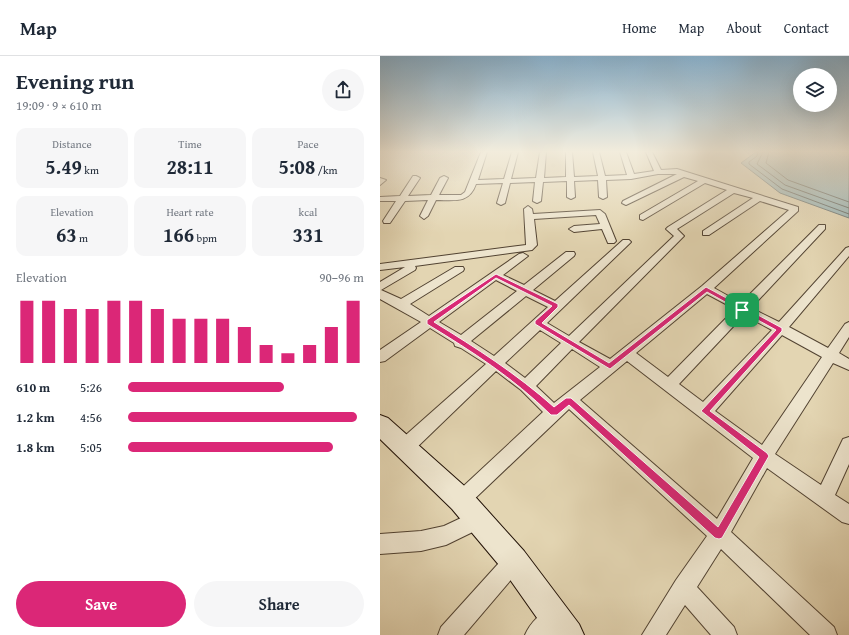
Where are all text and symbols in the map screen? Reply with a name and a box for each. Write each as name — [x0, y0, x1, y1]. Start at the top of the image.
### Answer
text: Map — [20, 14, 57, 42]
text: Home — [622, 18, 657, 38]
text: Map — [679, 18, 704, 38]
text: About — [726, 18, 762, 38]
text: Contact — [784, 18, 829, 38]
text: Evening run — [16, 65, 134, 97]
map controls — [793, 68, 837, 112]
button: layers — [793, 68, 837, 112]
button: share — [322, 69, 364, 111]
text: 19:09 · 9 × 610 m — [16, 96, 102, 115]
text: Distance — [52, 136, 92, 152]
text: Time — [178, 136, 202, 152]
text: Pace — [297, 136, 319, 152]
text: 5.49 — [45, 152, 82, 181]
text: 28:11 — [166, 152, 214, 181]
text: 5:08 — [279, 152, 315, 181]
text: km — [82, 162, 99, 178]
text: /km — [315, 162, 337, 178]
text: Elevation — [50, 204, 94, 220]
text: Heart rate — [166, 204, 214, 220]
text: kcal — [299, 204, 317, 220]
text: 63 — [56, 220, 77, 249]
text: 166 — [163, 220, 194, 249]
text: 331 — [292, 220, 324, 249]
text: m — [77, 230, 88, 246]
text: bpm — [194, 230, 217, 246]
text: Elevation — [16, 268, 67, 287]
text: 90–96 m — [319, 268, 364, 287]
pin — [725, 293, 759, 327]
icon: arrive — [731, 299, 753, 321]
text: 610 m — [16, 378, 50, 397]
text: 5:26 — [80, 378, 102, 397]
text: 1.2 km — [16, 408, 55, 427]
text: 4:56 — [80, 408, 102, 427]
text: 1.8 km — [16, 438, 55, 457]
text: 5:05 — [80, 438, 102, 457]
button: Save — [16, 581, 186, 627]
button: Share — [194, 581, 364, 627]

